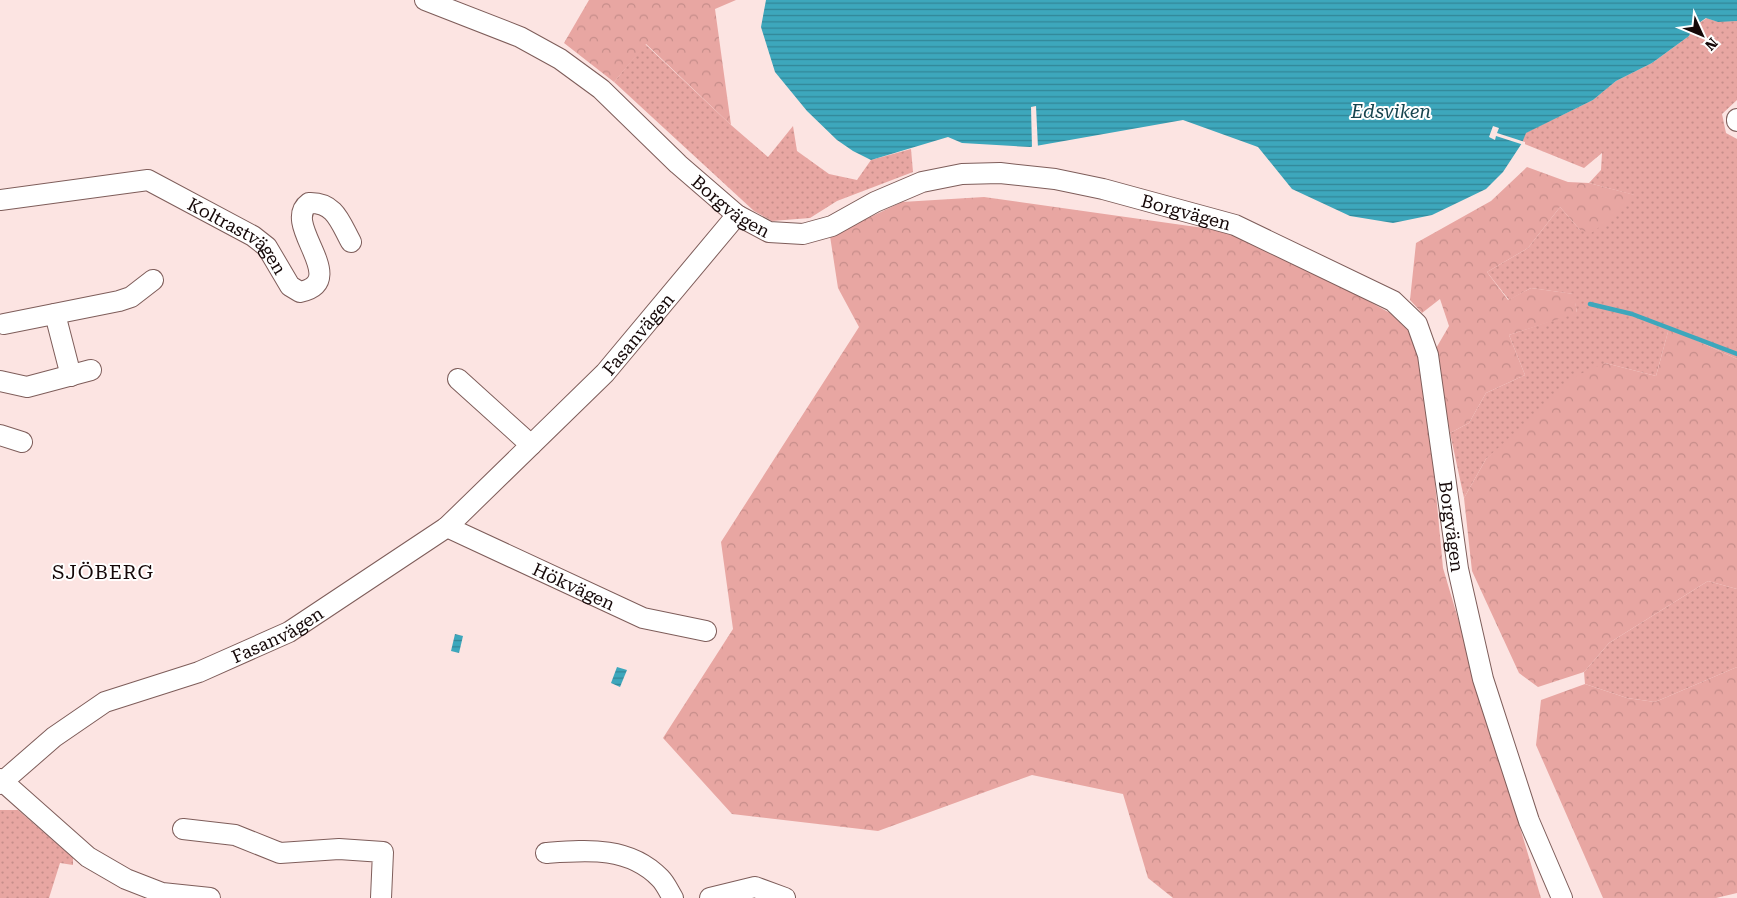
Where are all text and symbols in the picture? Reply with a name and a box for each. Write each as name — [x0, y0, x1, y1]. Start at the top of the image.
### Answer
north arrow — [1677, 10, 1727, 60]
text: N — [1702, 35, 1721, 54]
water label: Edsviken — [1350, 100, 1431, 123]
street label: Borgvägen — [688, 171, 774, 241]
street label: Borgvägen — [1139, 189, 1234, 234]
street label: Koltrastvägen — [184, 193, 291, 278]
street label: Fasanvägen — [597, 288, 678, 379]
street label: Borgvägen — [1435, 479, 1469, 574]
street label: Hökvägen — [530, 558, 619, 614]
district label: SJÖBERG — [52, 560, 154, 584]
street label: Fasanvägen — [228, 602, 327, 667]

